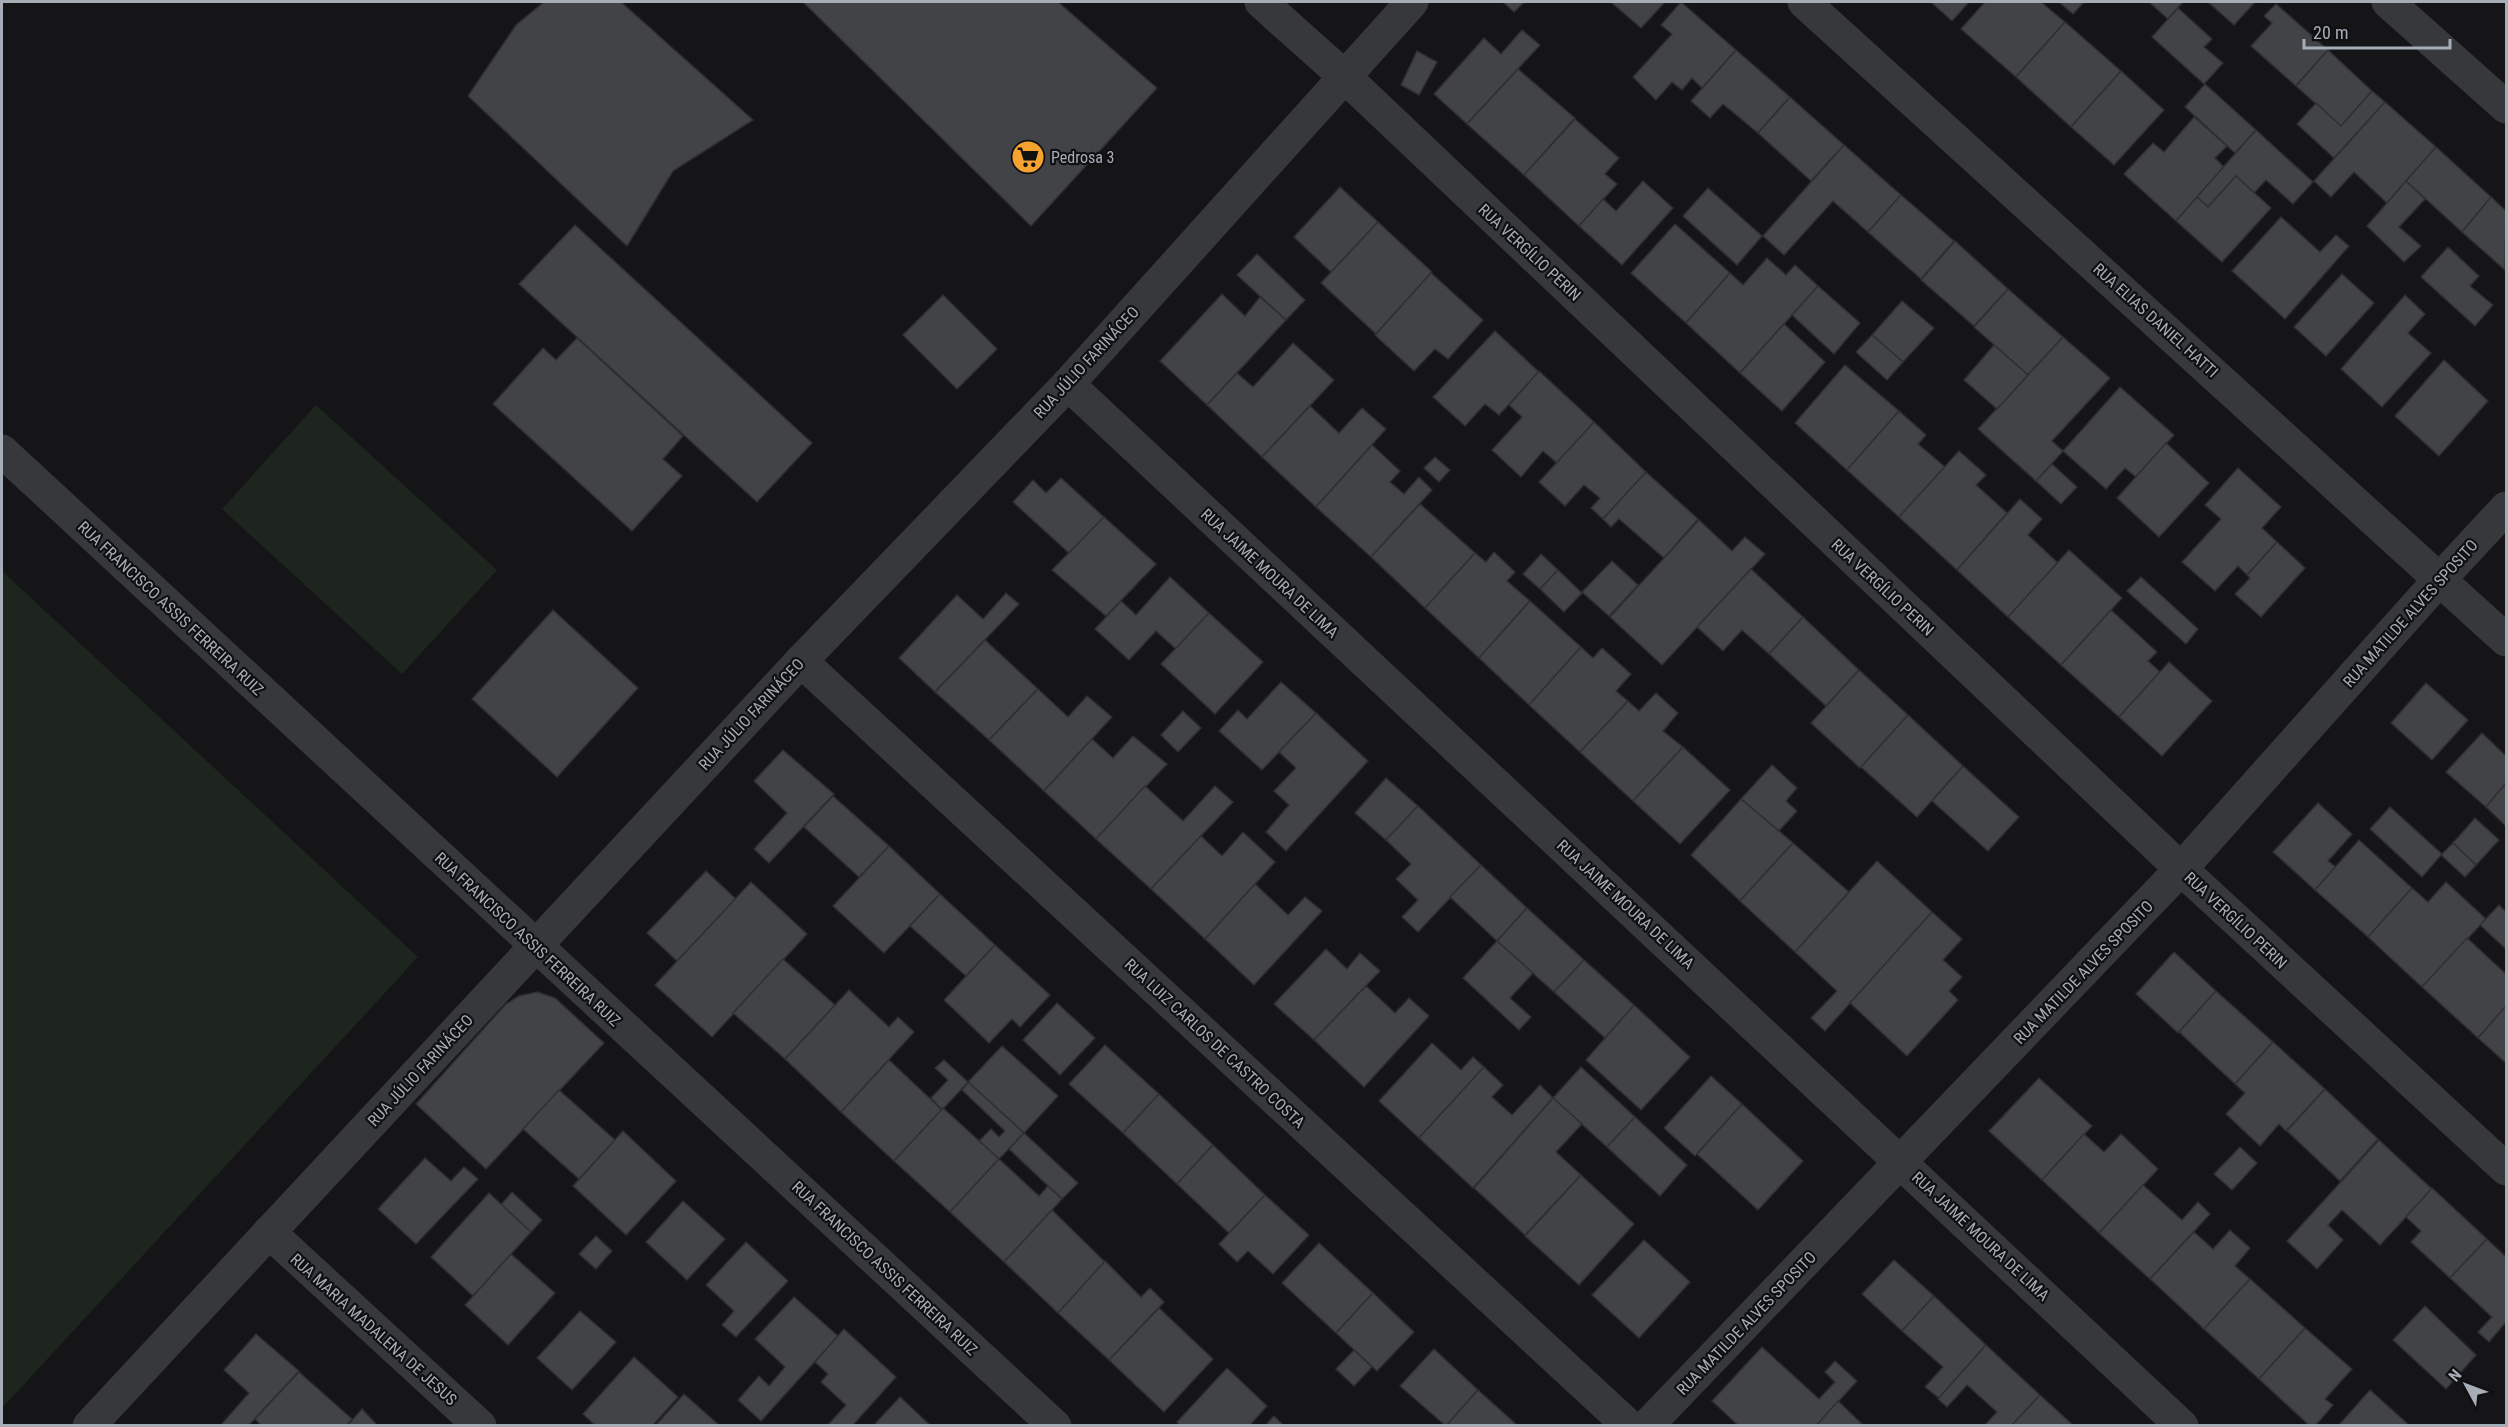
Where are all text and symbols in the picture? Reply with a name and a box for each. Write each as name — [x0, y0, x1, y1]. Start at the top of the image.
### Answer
scale bar — [2304, 12, 2450, 50]
text: 20 m — [2313, 22, 2348, 43]
supermarket icon: Pedrosa 3 — [1010, 139, 1046, 175]
place label: Pedrosa 3 — [1051, 148, 1114, 167]
street label: RUA VERGÍLIO PERIN — [1474, 200, 1585, 305]
street label: RUA ELIAS DANIEL HATTI — [2089, 259, 2222, 381]
street label: RUA JÚLIO FARINÁCEO — [1030, 303, 1143, 422]
street label: RUA JAIME MOURA DE LIMA — [1197, 505, 1342, 642]
street label: RUA FRANCISCO ASSIS FERREIRA RUIZ — [74, 517, 267, 699]
street label: RUA VERGÍLIO PERIN — [1827, 535, 1938, 640]
street label: RUA MATILDE ALVES SPOSITO — [2339, 536, 2482, 691]
street label: RUA JÚLIO FARINÁCEO — [695, 655, 808, 774]
street label: RUA JAIME MOURA DE LIMA — [1553, 836, 1698, 973]
street label: RUA FRANCISCO ASSIS FERREIRA RUIZ — [431, 848, 624, 1030]
street label: RUA VERGÍLIO PERIN — [2180, 868, 2291, 973]
street label: RUA MATILDE ALVES SPOSITO — [2010, 897, 2157, 1048]
street label: RUA LUIZ CARLOS DE CASTRO COSTA — [1121, 955, 1309, 1132]
street label: RUA JÚLIO FARINÁCEO — [364, 1011, 477, 1130]
street label: RUA JAIME MOURA DE LIMA — [1908, 1168, 2053, 1305]
street label: RUA FRANCISCO ASSIS FERREIRA RUIZ — [788, 1177, 981, 1359]
street label: RUA MATILDE ALVES SPOSITO — [1673, 1248, 1820, 1399]
street label: RUA MARIA MADALENA DE JESUS — [287, 1250, 461, 1409]
north arrow — [2436, 1355, 2496, 1415]
text: N — [2445, 1366, 2465, 1385]

